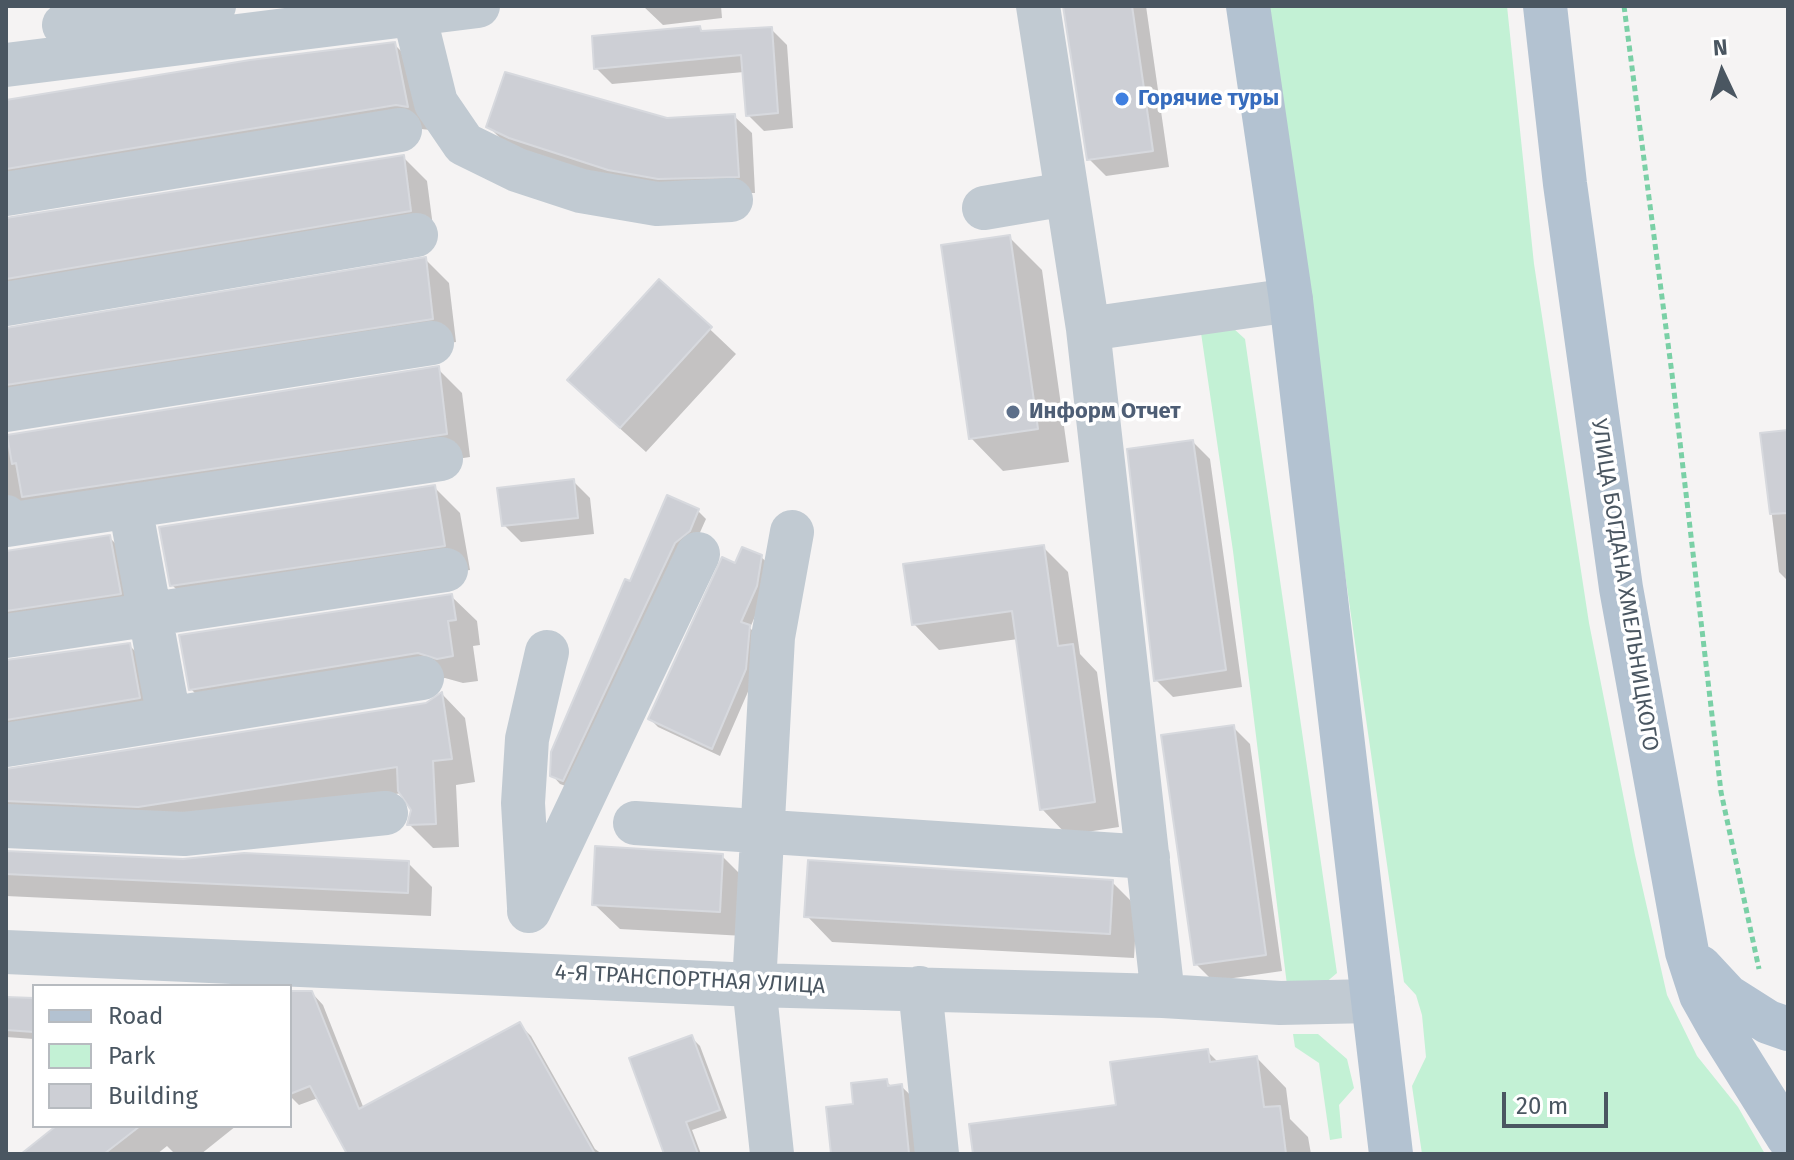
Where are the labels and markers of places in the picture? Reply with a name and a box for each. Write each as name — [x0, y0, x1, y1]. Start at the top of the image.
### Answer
place label: Горячие туры — [1138, 86, 1279, 112]
marker: Горячие туры — [1113, 90, 1131, 108]
place label: Информ Отчет — [1029, 399, 1181, 425]
marker: Информ Отчет — [1004, 403, 1022, 421]

